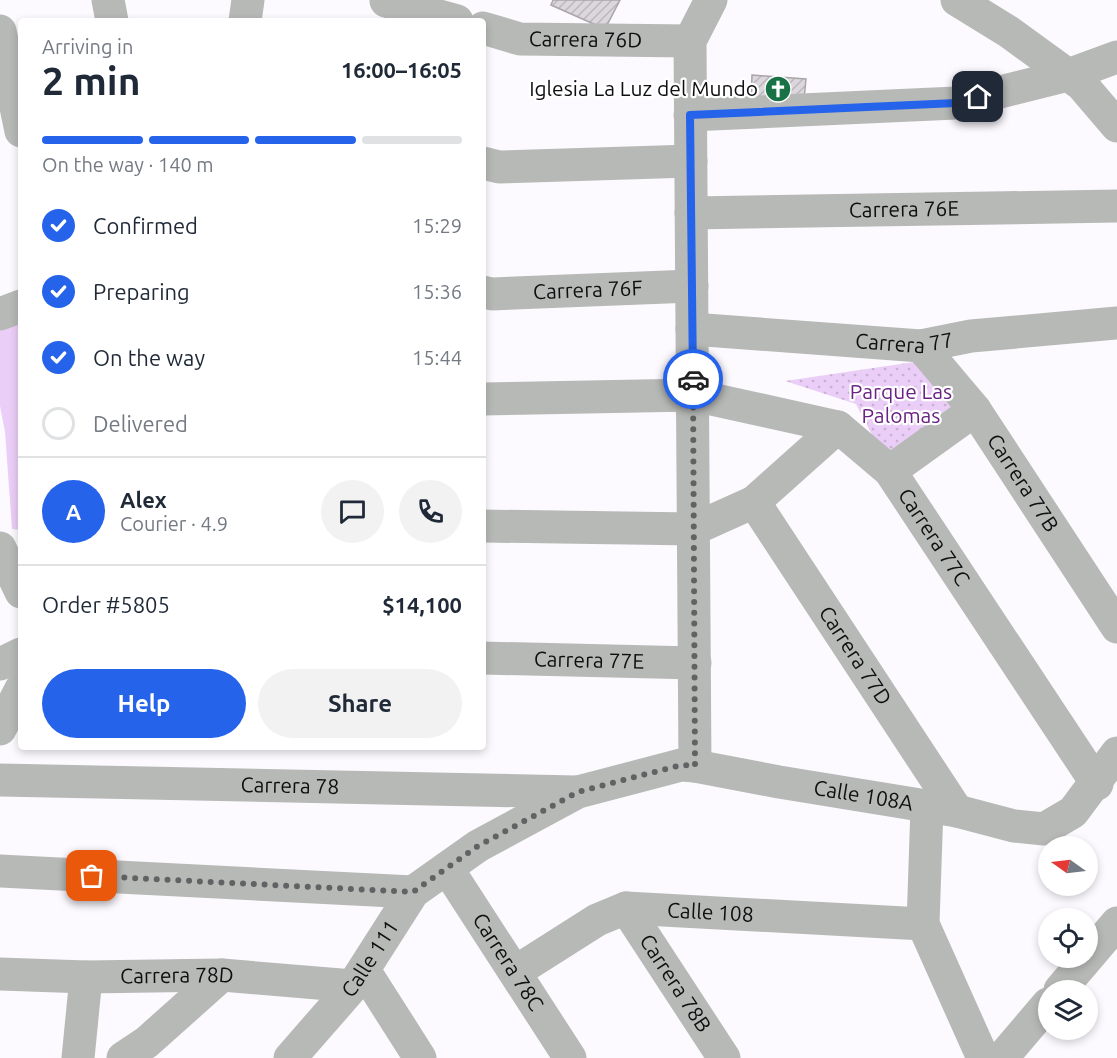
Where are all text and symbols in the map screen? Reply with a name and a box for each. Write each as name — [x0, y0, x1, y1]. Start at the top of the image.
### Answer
street label: Carrera 76D — [529, 26, 642, 51]
text: Arriving in — [42, 35, 133, 58]
text: 16:00–16:05 — [341, 57, 462, 82]
text: 2 min — [42, 59, 141, 102]
pin — [952, 71, 1003, 122]
church icon: Iglesia La Luz del Mundo — [763, 74, 793, 104]
place label: Iglesia La Luz del Mundo — [529, 76, 758, 100]
icon: home — [961, 80, 994, 113]
text: On the way · 140 m — [42, 153, 214, 176]
street label: Carrera 76E — [849, 196, 959, 221]
icon: check — [42, 209, 75, 242]
text: Confirmed — [93, 213, 198, 238]
text: 15:29 — [412, 214, 462, 237]
icon: check — [42, 275, 75, 308]
street label: Carrera 76F — [532, 275, 643, 303]
text: Preparing — [93, 279, 190, 304]
text: 15:36 — [412, 280, 462, 303]
street label: Carrera 77 — [854, 327, 955, 357]
icon: check — [42, 341, 75, 374]
text: On the way — [93, 345, 205, 370]
text: 15:44 — [412, 346, 462, 369]
courier — [663, 349, 723, 409]
icon: car — [677, 363, 710, 396]
park label: Parque Las Palomas — [850, 379, 952, 427]
text: Delivered — [93, 411, 188, 436]
street label: Carrera 77B — [983, 429, 1064, 536]
button: chat — [321, 480, 384, 543]
button: phone — [399, 480, 462, 543]
street label: Carrera 77C — [894, 484, 975, 590]
text: Alex — [120, 487, 167, 512]
text: A — [66, 499, 81, 524]
text: Courier · 4.9 — [120, 512, 228, 535]
text: Order #5805 — [42, 592, 170, 617]
text: $14,100 — [382, 592, 462, 617]
street label: Carrera 77D — [815, 601, 897, 709]
street label: Carrera 77E — [534, 646, 644, 673]
button: Help — [42, 669, 246, 738]
button: Share — [258, 669, 462, 738]
street label: Carrera 78 — [240, 772, 339, 798]
street label: Calle 108A — [812, 775, 915, 815]
north arrow — [1038, 836, 1098, 896]
map controls — [1038, 836, 1098, 1040]
pin — [66, 850, 117, 901]
icon: bag — [75, 859, 108, 892]
street label: Calle 108 — [667, 897, 754, 926]
street label: Carrera 78C — [468, 908, 549, 1015]
button: locate — [1038, 908, 1098, 968]
street label: Calle 111 — [336, 915, 403, 1002]
street label: Carrera 78B — [635, 929, 717, 1036]
street label: Carrera 78D — [120, 962, 235, 987]
button: layers — [1038, 980, 1098, 1040]

